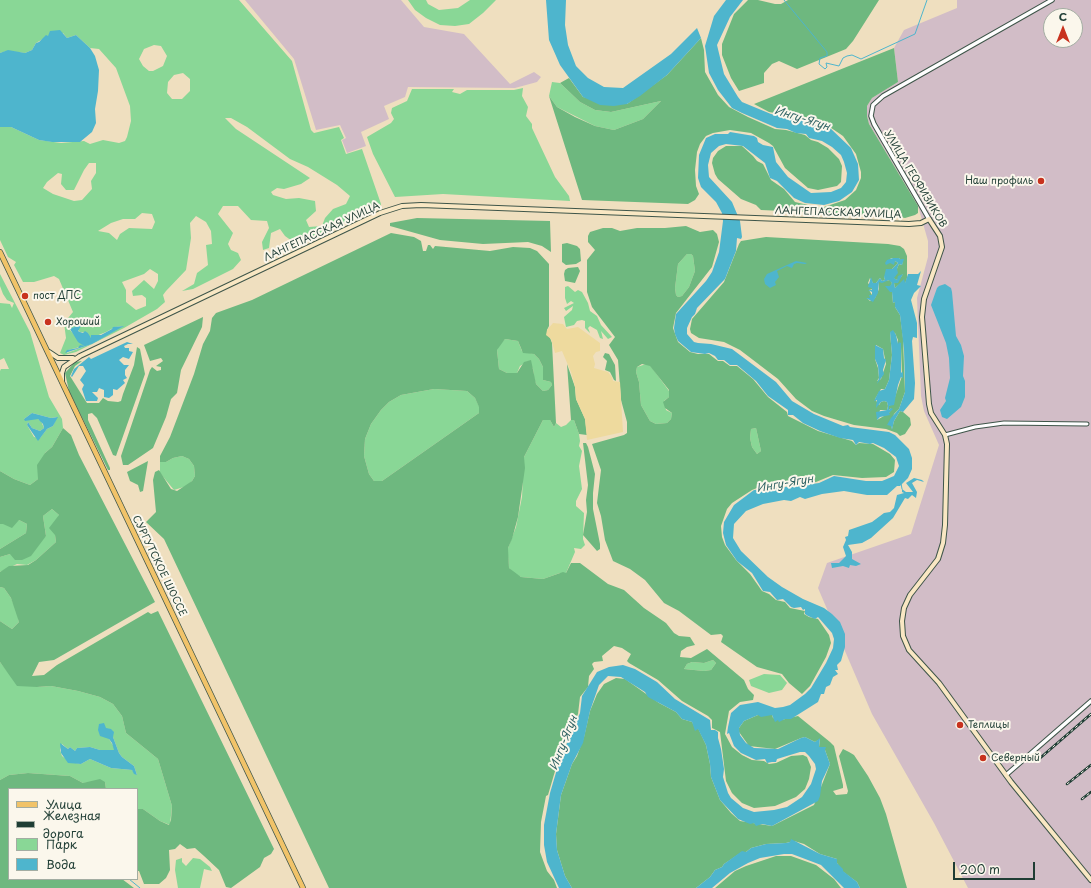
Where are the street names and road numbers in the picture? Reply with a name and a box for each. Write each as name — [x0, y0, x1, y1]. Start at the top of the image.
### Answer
street label: УЛИЦА ГЕОФИЗИКОВ — [881, 128, 949, 230]
street label: ЛАНГЕПАССКАЯ УЛИЦА — [262, 200, 382, 264]
street label: ЛАНГЕПАССКАЯ УЛИЦА — [775, 205, 901, 221]
street label: СУРГУТСКОЕ ШОССЕ — [129, 514, 189, 618]

